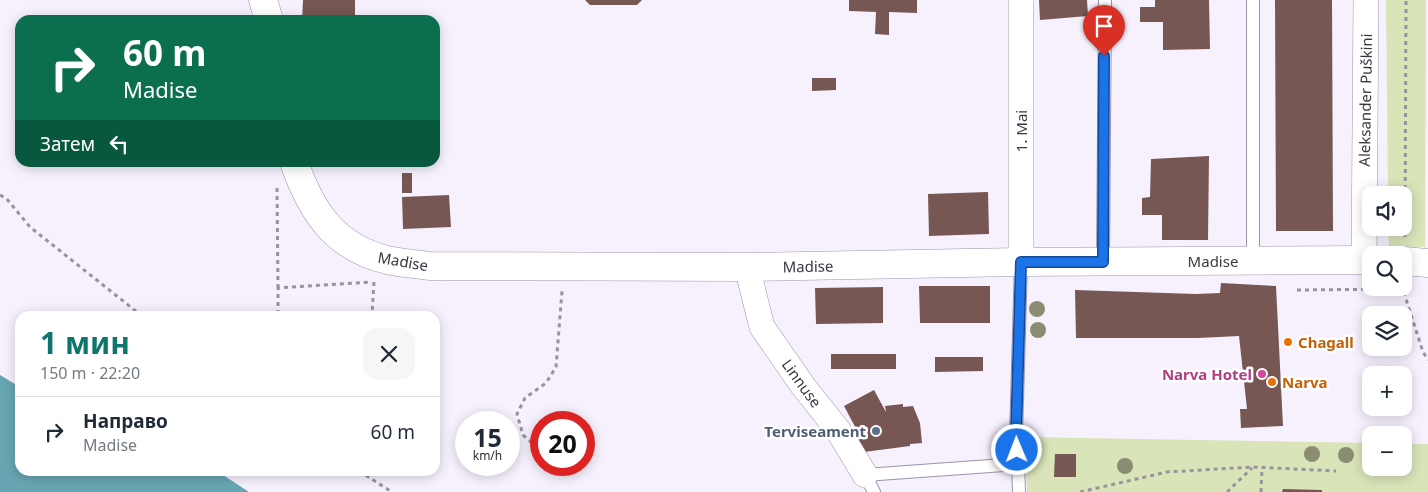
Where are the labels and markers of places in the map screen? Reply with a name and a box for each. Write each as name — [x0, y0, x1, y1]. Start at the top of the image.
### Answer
pin — [1083, 5, 1125, 56]
place label: Chagall — [1298, 332, 1354, 352]
marker: Chagall — [1282, 336, 1294, 348]
place label: Narva Hotel — [1162, 364, 1252, 384]
marker: Narva Hotel — [1256, 368, 1268, 380]
place label: Narva — [1282, 372, 1327, 392]
marker: Narva — [1266, 376, 1278, 388]
place label: Terviseament — [764, 421, 866, 441]
marker: Terviseament — [870, 425, 882, 437]

